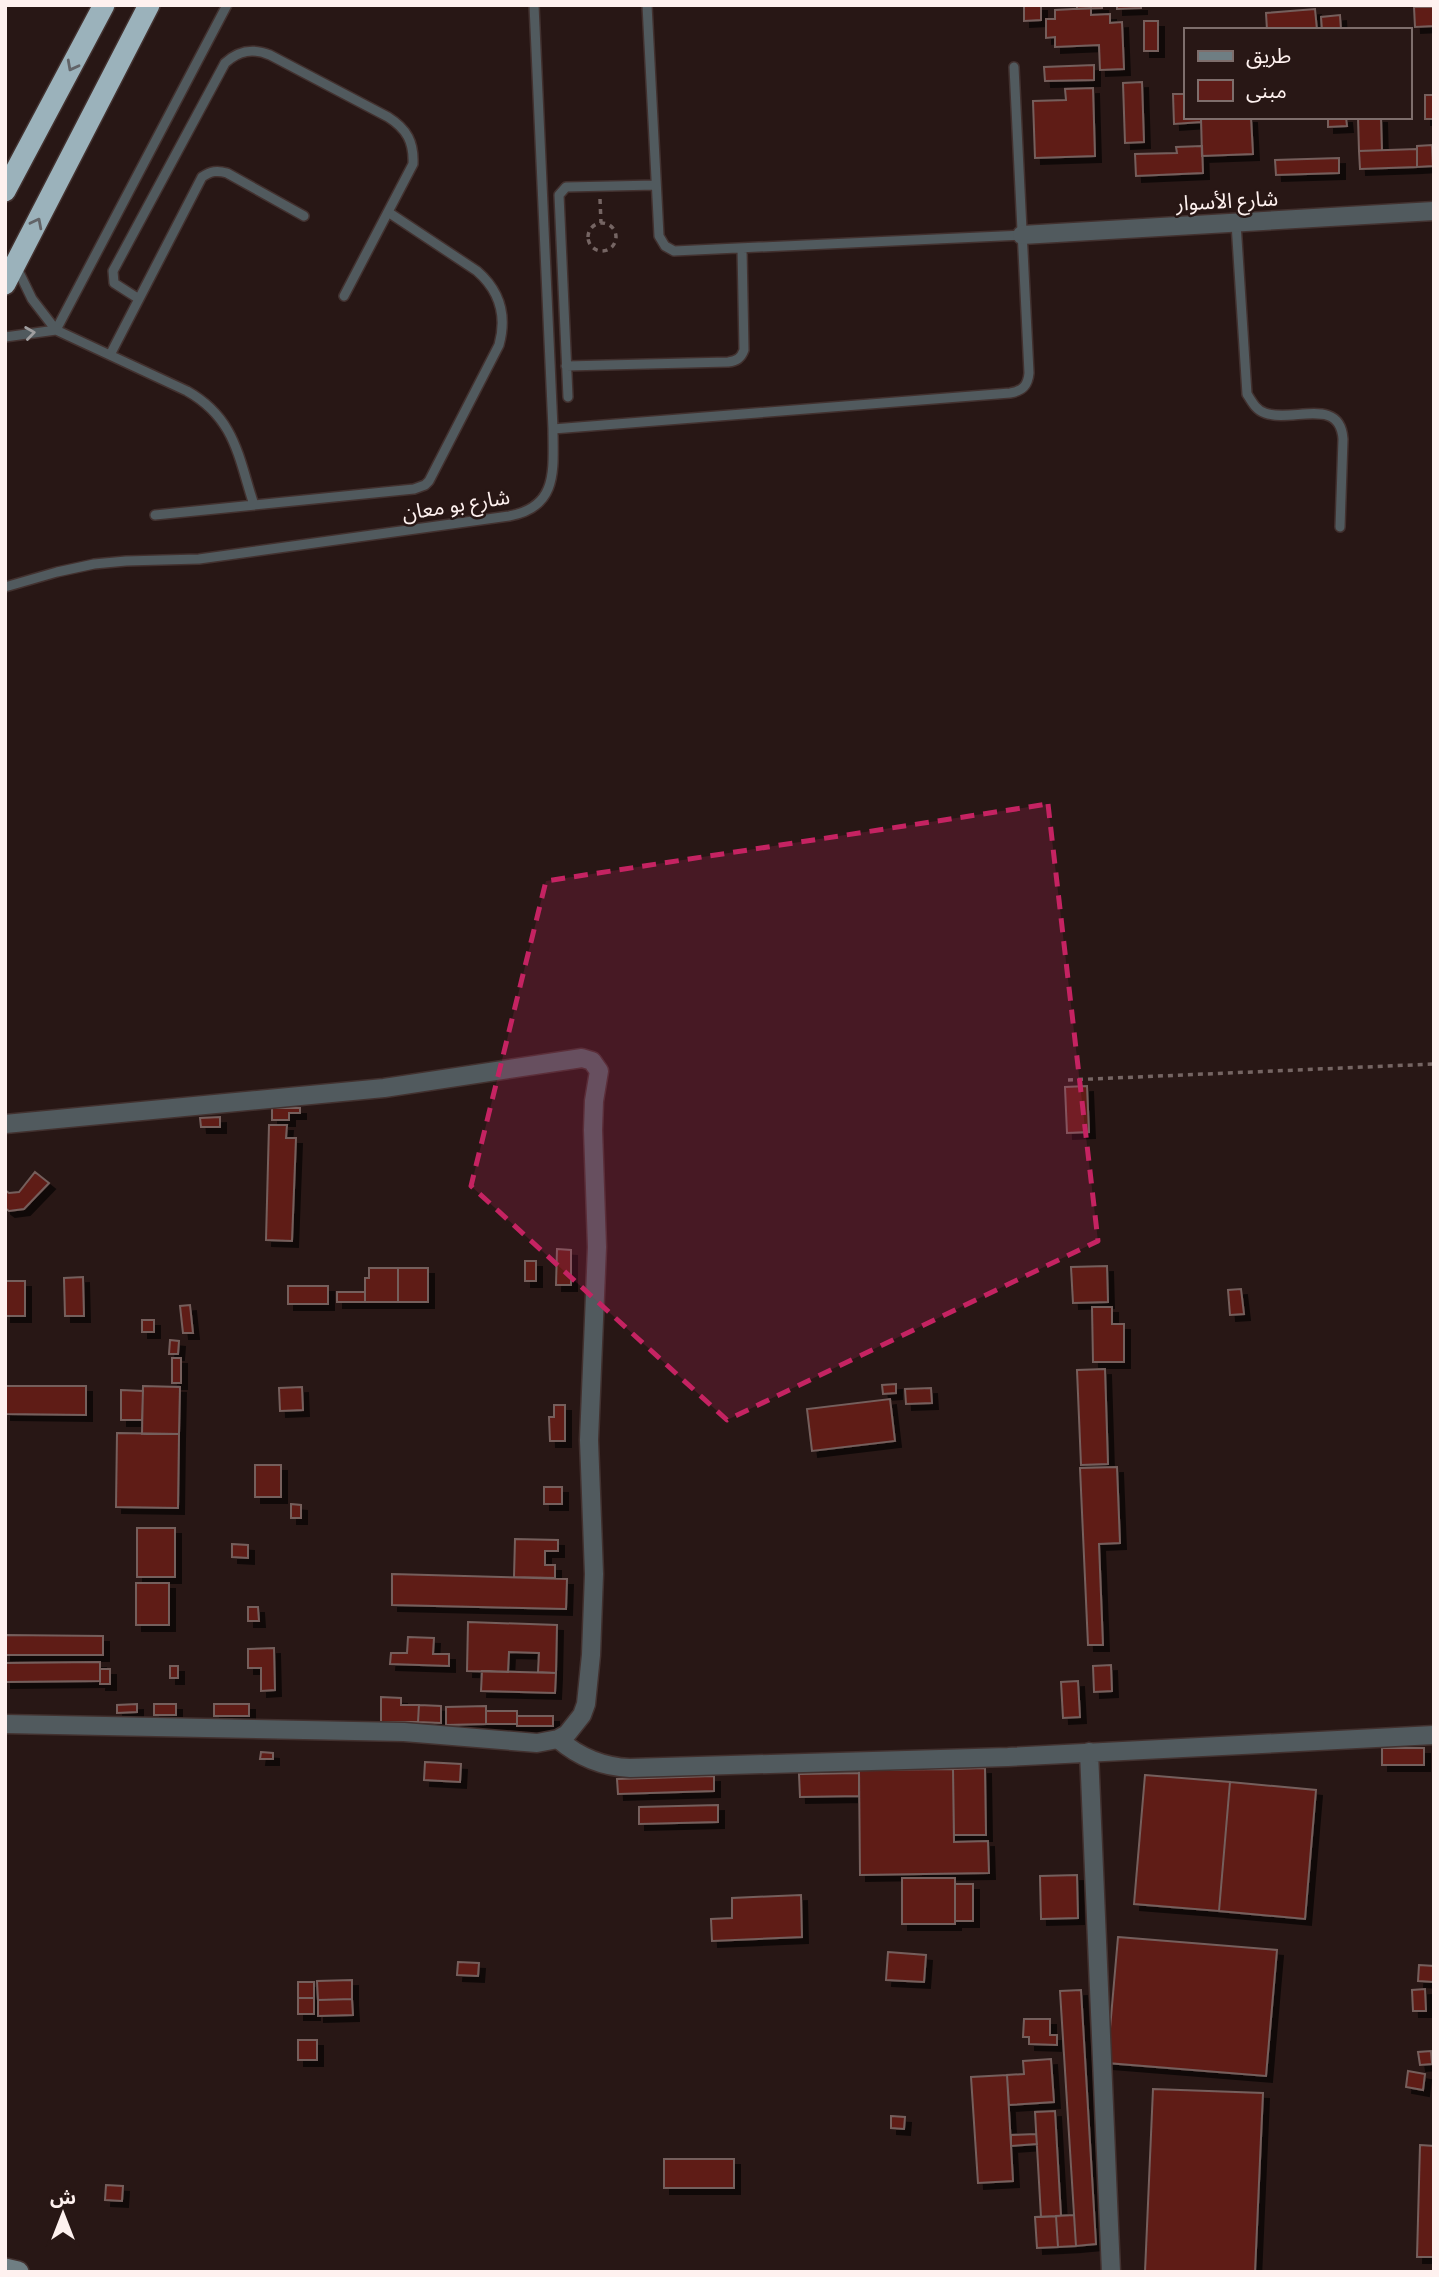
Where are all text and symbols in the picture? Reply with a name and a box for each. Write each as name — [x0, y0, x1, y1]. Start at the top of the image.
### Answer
legend — [1184, 28, 1411, 119]
text: طريق — [1246, 44, 1291, 69]
one-way arrow — [67, 58, 80, 71]
text: مبنى — [1246, 79, 1287, 103]
street label: شارع الأسوار — [1174, 186, 1279, 219]
one-way arrow — [28, 218, 42, 231]
one-way arrow — [25, 326, 36, 341]
street label: شارع بو معان — [400, 485, 512, 528]
north arrow — [28, 2179, 98, 2249]
text: ش — [50, 2187, 76, 2209]

